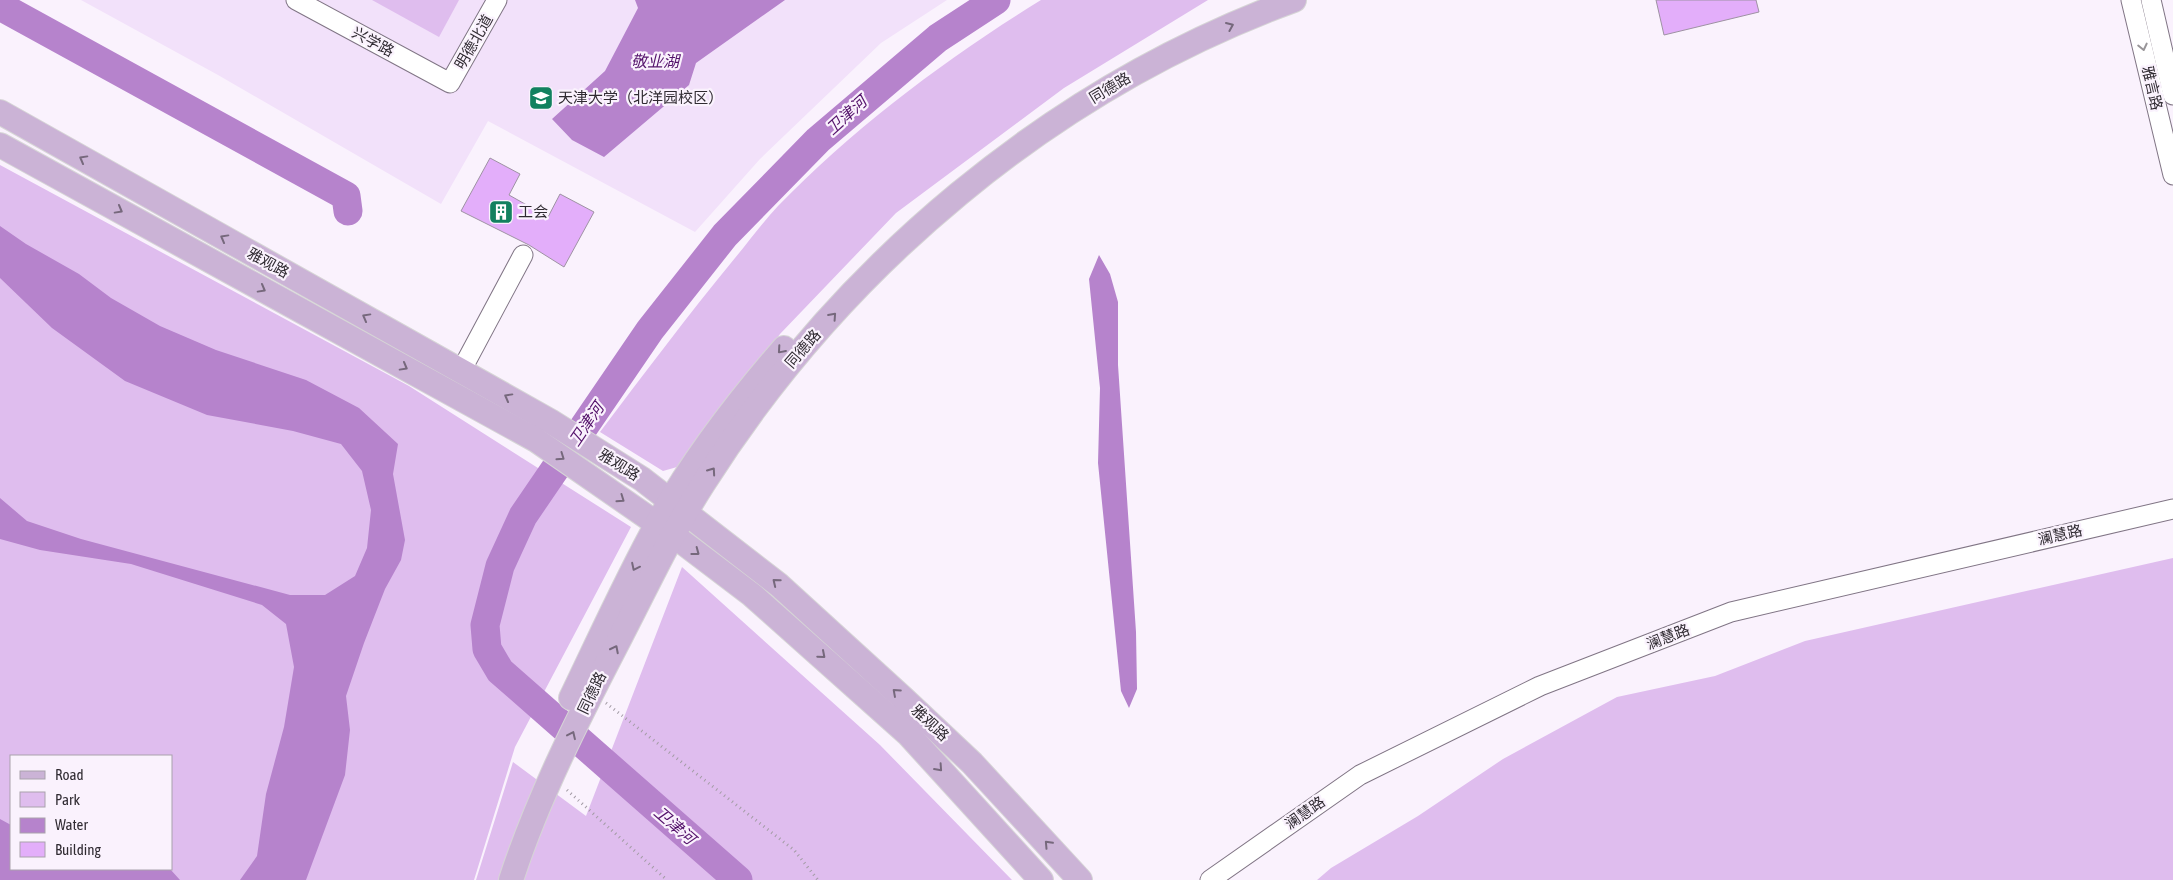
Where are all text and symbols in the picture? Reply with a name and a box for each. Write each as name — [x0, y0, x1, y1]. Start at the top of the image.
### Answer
street label: 明德北道 — [451, 12, 496, 72]
one-way arrow — [1225, 22, 1234, 33]
street label: 兴学路 — [349, 23, 397, 60]
one-way arrow — [2137, 43, 2148, 52]
water label: 敬业湖 — [631, 52, 682, 70]
street label: 雅言路 — [2139, 64, 2166, 112]
street label: 同德路 — [1086, 69, 1133, 106]
school or university icon: 天津大学（北洋园校区） — [528, 85, 554, 111]
place label: 天津大学（北洋园校区） — [558, 89, 723, 106]
water label: 卫津河 — [822, 90, 872, 138]
one-way arrow — [79, 155, 88, 165]
building icon: 工会 — [488, 199, 514, 225]
place label: 工会 — [518, 203, 548, 220]
one-way arrow — [114, 204, 123, 214]
one-way arrow — [221, 234, 230, 244]
street label: 雅观路 — [244, 244, 292, 281]
one-way arrow — [256, 282, 265, 292]
one-way arrow — [827, 312, 836, 321]
one-way arrow — [363, 314, 372, 324]
street label: 同德路 — [781, 326, 824, 371]
one-way arrow — [778, 345, 787, 354]
one-way arrow — [399, 361, 408, 371]
one-way arrow — [504, 393, 513, 403]
water label: 卫津河 — [565, 397, 609, 449]
street label: 雅观路 — [596, 445, 643, 484]
one-way arrow — [555, 451, 565, 460]
one-way arrow — [706, 467, 715, 477]
one-way arrow — [615, 493, 625, 502]
street label: 澜慧路 — [2036, 521, 2084, 548]
one-way arrow — [690, 546, 700, 555]
one-way arrow — [631, 562, 642, 571]
one-way arrow — [773, 580, 782, 588]
street label: 澜慧路 — [1644, 621, 1692, 653]
one-way arrow — [608, 645, 618, 654]
one-way arrow — [816, 650, 825, 659]
street label: 同德路 — [574, 669, 609, 717]
one-way arrow — [893, 688, 902, 697]
street label: 雅观路 — [908, 701, 953, 744]
one-way arrow — [566, 731, 576, 740]
legend — [10, 755, 172, 870]
one-way arrow — [933, 762, 942, 771]
text: Road — [55, 766, 84, 783]
text: Park — [55, 791, 80, 808]
street label: 澜慧路 — [1281, 793, 1328, 832]
water label: 卫津河 — [651, 802, 701, 850]
text: Water — [55, 816, 88, 833]
text: Building — [55, 841, 101, 858]
one-way arrow — [1044, 841, 1053, 850]

